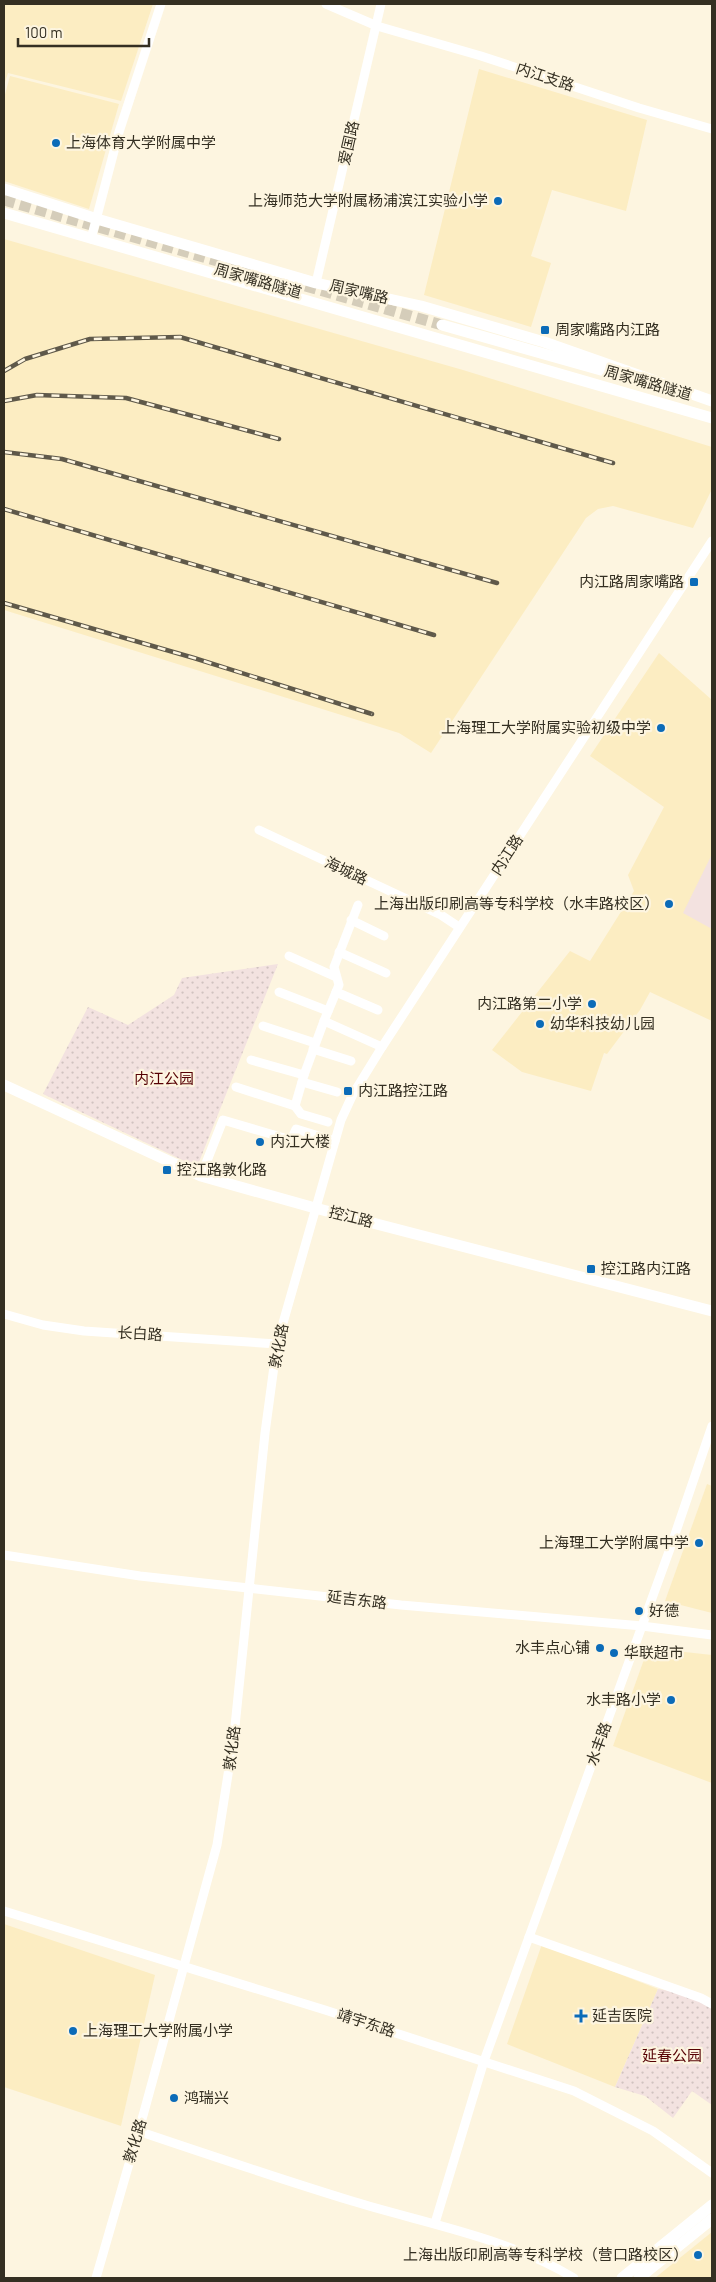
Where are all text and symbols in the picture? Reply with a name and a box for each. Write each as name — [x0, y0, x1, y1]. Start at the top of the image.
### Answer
scale bar — [18, 15, 149, 47]
text: 100 m — [25, 23, 63, 41]
street label: 内江支路 — [514, 58, 577, 94]
street label: 爱国路 — [334, 119, 362, 167]
place label: 上海体育大学附属中学 — [66, 133, 216, 151]
marker: 上海体育大学附属中学 — [50, 137, 62, 149]
place label: 上海师范大学附属杨浦滨江实验小学 — [248, 191, 488, 209]
marker: 上海师范大学附属杨浦滨江实验小学 — [492, 195, 504, 207]
street label: 周家嘴路隧道 — [213, 259, 304, 301]
street label: 周家嘴路 — [328, 276, 390, 307]
place label: 周家嘴路内江路 — [555, 320, 660, 338]
marker: 周家嘴路内江路 — [539, 324, 551, 336]
street label: 周家嘴路隧道 — [603, 361, 694, 403]
place label: 内江路周家嘴路 — [579, 572, 684, 590]
marker: 内江路周家嘴路 — [688, 576, 700, 588]
place label: 上海理工大学附属实验初级中学 — [441, 718, 651, 736]
marker: 上海理工大学附属实验初级中学 — [655, 722, 667, 734]
street label: 内江路 — [486, 831, 526, 878]
street label: 海城路 — [322, 852, 371, 888]
place label: 上海出版印刷高等专科学校（水丰路校区） — [374, 894, 659, 912]
marker: 上海出版印刷高等专科学校（水丰路校区） — [663, 898, 675, 910]
place label: 内江路第二小学 — [477, 994, 582, 1012]
marker: 内江路第二小学 — [586, 998, 598, 1010]
place label: 幼华科技幼儿园 — [550, 1014, 655, 1032]
marker: 幼华科技幼儿园 — [534, 1018, 546, 1030]
park label: 内江公园 — [134, 1069, 194, 1087]
place label: 内江路控江路 — [358, 1081, 448, 1099]
marker: 内江路控江路 — [342, 1085, 354, 1097]
place label: 内江大楼 — [270, 1132, 330, 1150]
marker: 内江大楼 — [254, 1136, 266, 1148]
place label: 控江路敦化路 — [177, 1160, 267, 1178]
marker: 控江路敦化路 — [161, 1164, 173, 1176]
street label: 控江路 — [327, 1202, 375, 1230]
place label: 控江路内江路 — [601, 1259, 691, 1277]
marker: 控江路内江路 — [585, 1263, 597, 1275]
street label: 敦化路 — [265, 1322, 291, 1370]
street label: 长白路 — [117, 1323, 163, 1343]
place label: 上海理工大学附属中学 — [539, 1533, 689, 1551]
marker: 上海理工大学附属中学 — [693, 1537, 705, 1549]
street label: 延吉东路 — [326, 1586, 388, 1612]
place label: 好德 — [649, 1601, 679, 1619]
marker: 好德 — [633, 1605, 645, 1617]
place label: 水丰点心铺 — [515, 1638, 590, 1656]
marker: 水丰点心铺 — [594, 1642, 606, 1654]
place label: 华联超市 — [624, 1643, 684, 1661]
marker: 华联超市 — [608, 1647, 620, 1659]
place label: 水丰路小学 — [586, 1690, 661, 1708]
marker: 水丰路小学 — [665, 1694, 677, 1706]
street label: 水丰路 — [582, 1719, 614, 1768]
street label: 敦化路 — [219, 1724, 243, 1771]
street label: 靖宇东路 — [335, 2004, 398, 2040]
place label: 延吉医院 — [592, 2006, 652, 2024]
marker: 延吉医院 — [574, 2009, 588, 2023]
place label: 上海理工大学附属小学 — [83, 2021, 233, 2039]
marker: 上海理工大学附属小学 — [67, 2025, 79, 2037]
park label: 延春公园 — [642, 2046, 702, 2064]
place label: 鸿瑞兴 — [184, 2088, 229, 2106]
marker: 鸿瑞兴 — [168, 2092, 180, 2104]
street label: 敦化路 — [119, 2117, 149, 2165]
place label: 上海出版印刷高等专科学校（营口路校区） — [403, 2245, 688, 2263]
marker: 上海出版印刷高等专科学校（营口路校区） — [692, 2249, 704, 2261]

